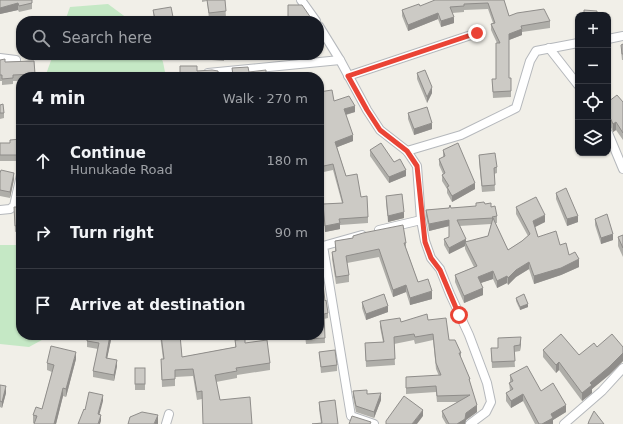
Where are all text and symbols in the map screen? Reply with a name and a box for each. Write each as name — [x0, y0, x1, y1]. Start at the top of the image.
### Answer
map controls — [575, 12, 611, 156]
button: + — [575, 12, 611, 48]
search box — [16, 16, 324, 60]
route end — [468, 24, 486, 42]
icon: search — [30, 27, 52, 49]
text: Search here — [62, 29, 152, 47]
button: − — [575, 48, 611, 84]
button: locate — [575, 84, 611, 120]
text: 4 min — [32, 88, 85, 108]
text: Walk · 270 m — [223, 91, 308, 106]
button: layers — [575, 120, 611, 156]
text: Continue — [70, 144, 146, 162]
icon: ahead — [32, 150, 54, 172]
text: 180 m — [266, 153, 308, 168]
text: Hunukade Road — [70, 162, 173, 177]
icon: right — [32, 222, 54, 244]
text: Turn right — [70, 224, 154, 242]
text: 90 m — [275, 225, 308, 240]
icon: arrive — [32, 294, 54, 316]
text: Arrive at destination — [70, 296, 245, 314]
route start — [450, 306, 468, 324]

